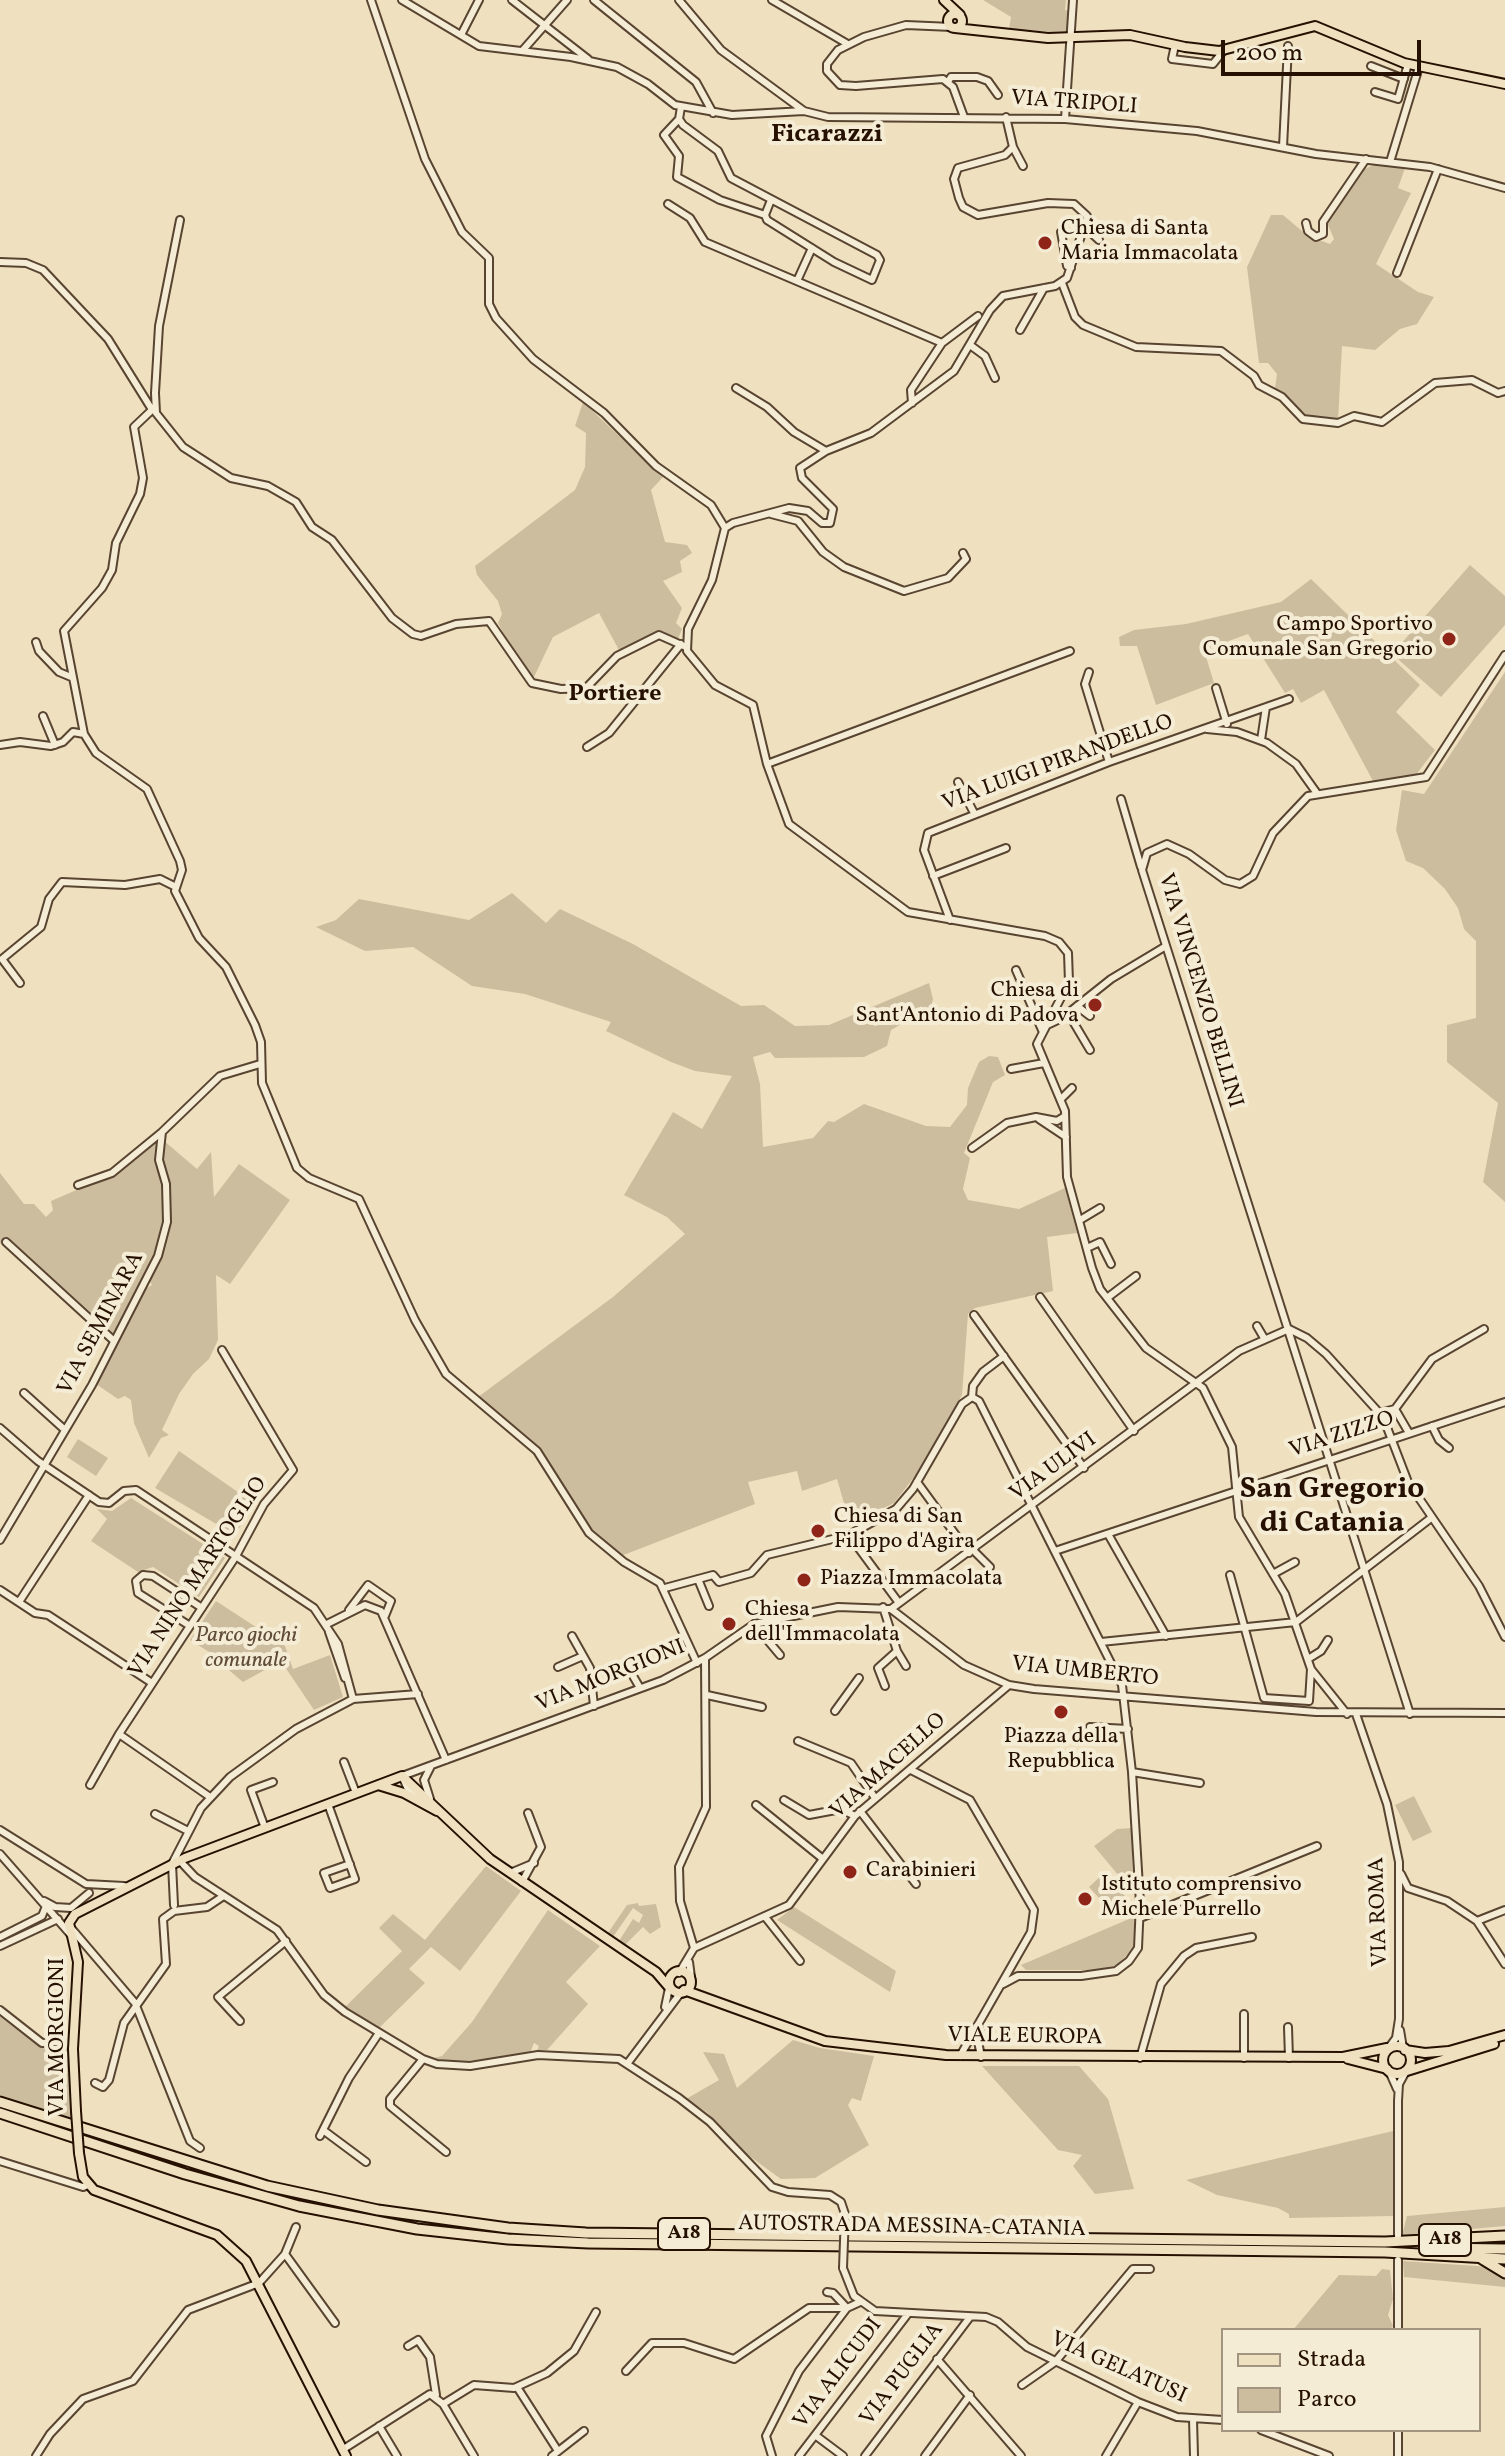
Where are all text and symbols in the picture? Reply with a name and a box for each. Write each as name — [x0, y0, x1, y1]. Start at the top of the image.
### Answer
scale bar — [1225, 24, 1425, 74]
text: 200 m — [1235, 37, 1303, 71]
street label: VIA TRIPOLI — [1010, 86, 1138, 122]
district label: Ficarazzi — [771, 120, 883, 152]
place label: Chiesa di Santa Maria Immacolata — [1061, 217, 1239, 268]
marker: Chiesa di Santa Maria Immacolata — [1036, 234, 1054, 252]
place label: Campo Sportivo Comunale San Gregorio — [1203, 613, 1433, 664]
marker: Campo Sportivo Comunale San Gregorio — [1440, 630, 1458, 648]
district label: Portiere — [569, 682, 661, 710]
street label: VIA LUIGI PIRANDELLO — [939, 710, 1177, 818]
street label: VIA VINCENZO BELLINI — [1151, 871, 1247, 1111]
place label: Chiesa di Sant'Antonio di Padova — [856, 979, 1079, 1030]
marker: Chiesa di Sant'Antonio di Padova — [1086, 996, 1104, 1014]
street label: VIA SEMINARA — [53, 1248, 151, 1400]
street label: VIA ZIZZO — [1286, 1407, 1398, 1465]
street label: VIA ULIVI — [1006, 1428, 1102, 1508]
street label: VIA NINO MARTOGLIO — [124, 1473, 274, 1683]
district label: San Gregorio di Catania — [1240, 1473, 1424, 1544]
place label: Chiesa di San Filippo d'Agira — [834, 1505, 975, 1556]
marker: Chiesa di San Filippo d'Agira — [809, 1522, 827, 1540]
place label: Piazza Immacolata — [820, 1567, 1003, 1593]
marker: Piazza Immacolata — [795, 1571, 813, 1589]
place label: Chiesa dell'Immacolata — [745, 1598, 900, 1650]
marker: Chiesa dell'Immacolata — [720, 1615, 738, 1633]
park label: Parco giochi comunale — [195, 1624, 297, 1676]
street label: VIA MORGIONI — [533, 1635, 689, 1719]
street label: VIA UMBERTO — [1010, 1652, 1160, 1694]
marker: Piazza della Repubblica — [1052, 1703, 1070, 1721]
street label: VIA MACELLO — [826, 1708, 952, 1826]
place label: Piazza della Repubblica — [1004, 1725, 1118, 1776]
street label: VIA ROMA — [1365, 1857, 1395, 1967]
place label: Carabinieri — [866, 1859, 976, 1885]
marker: Carabinieri — [841, 1863, 859, 1881]
place label: Istituto comprensivo Michele Purrello — [1101, 1873, 1302, 1924]
marker: Istituto comprensivo Michele Purrello — [1076, 1890, 1094, 1908]
street label: VIA MORGIONI — [46, 1958, 72, 2116]
street label: VIALE EUROPA — [947, 2023, 1103, 2053]
street label: AUTOSTRADA MESSINA-CATANIA — [738, 2212, 1086, 2244]
road number: A18 — [658, 2218, 710, 2250]
road number: A18 — [1419, 2224, 1471, 2256]
street label: VIA ALICUDI — [789, 2314, 889, 2434]
street label: VIA PUGLIA — [856, 2318, 950, 2432]
street label: VIA GELATUSI — [1046, 2327, 1190, 2411]
legend — [1221, 2328, 1481, 2432]
text: Strada — [1297, 2343, 1366, 2377]
text: Parco — [1297, 2383, 1356, 2417]

